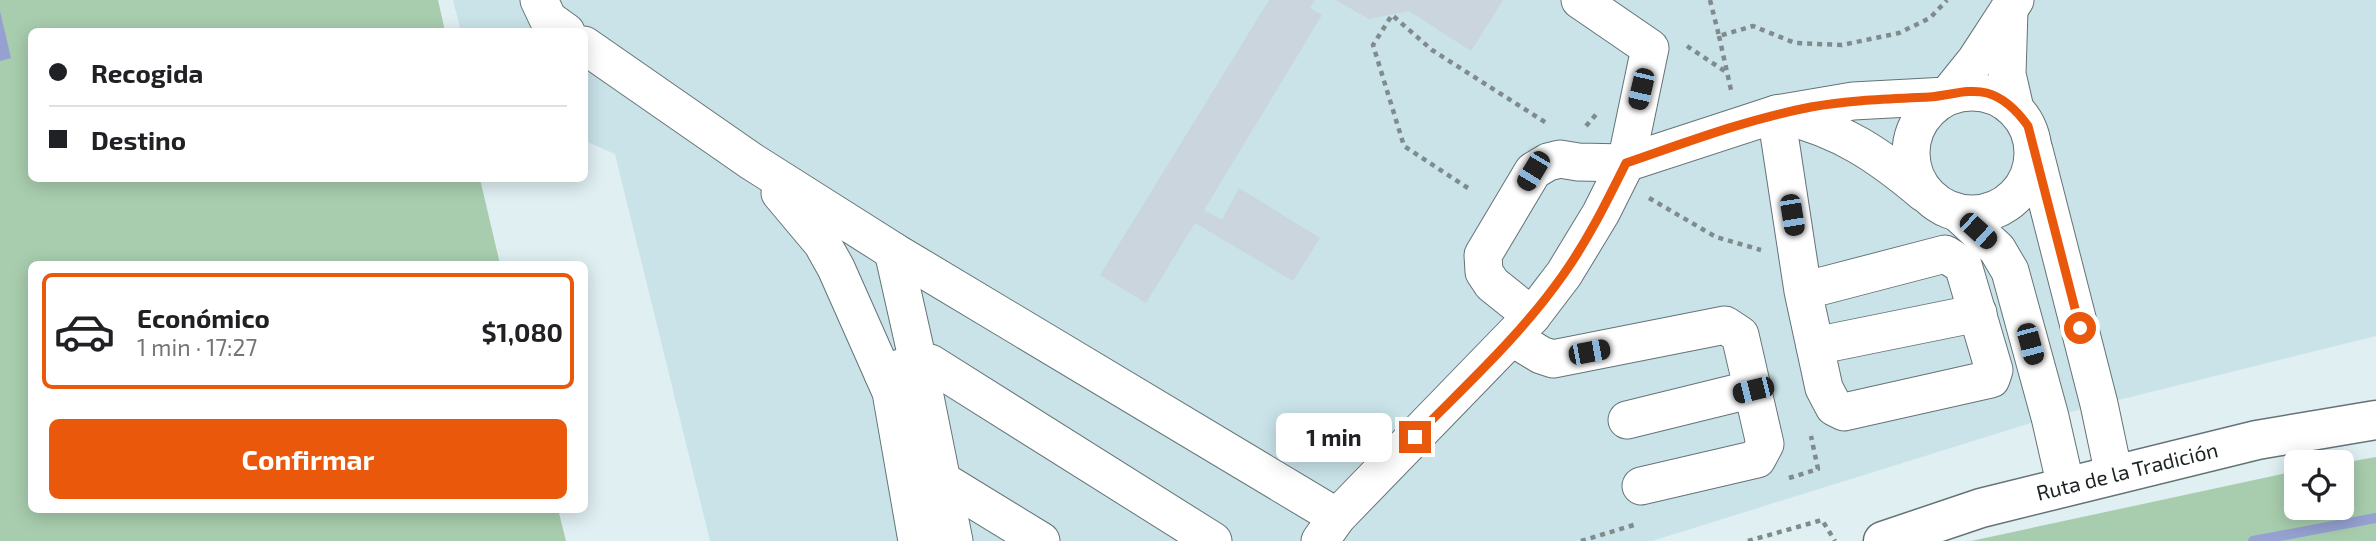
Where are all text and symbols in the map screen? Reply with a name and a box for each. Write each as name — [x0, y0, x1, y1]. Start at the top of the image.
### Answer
text: Recogida — [91, 57, 203, 88]
car — [1627, 66, 1656, 112]
text: Destino — [91, 124, 186, 155]
car — [1514, 148, 1553, 194]
car — [1779, 193, 1806, 237]
car — [1956, 209, 2001, 253]
icon: car — [53, 300, 116, 363]
text: Económico — [137, 302, 270, 333]
route start — [2064, 312, 2096, 344]
text: $1,080 — [481, 316, 563, 347]
car — [2015, 321, 2046, 367]
text: 1 min · 17:27 — [137, 333, 257, 361]
car — [1567, 338, 1612, 366]
car — [1731, 375, 1776, 405]
callout: 1 min — [1275, 412, 1390, 462]
button: Confirmar — [49, 419, 567, 499]
route end — [1399, 421, 1431, 453]
text: 1 min — [1306, 423, 1362, 451]
street label: Ruta de la Tradición — [2033, 436, 2220, 505]
map controls — [2284, 450, 2354, 520]
button: locate — [2284, 450, 2354, 520]

